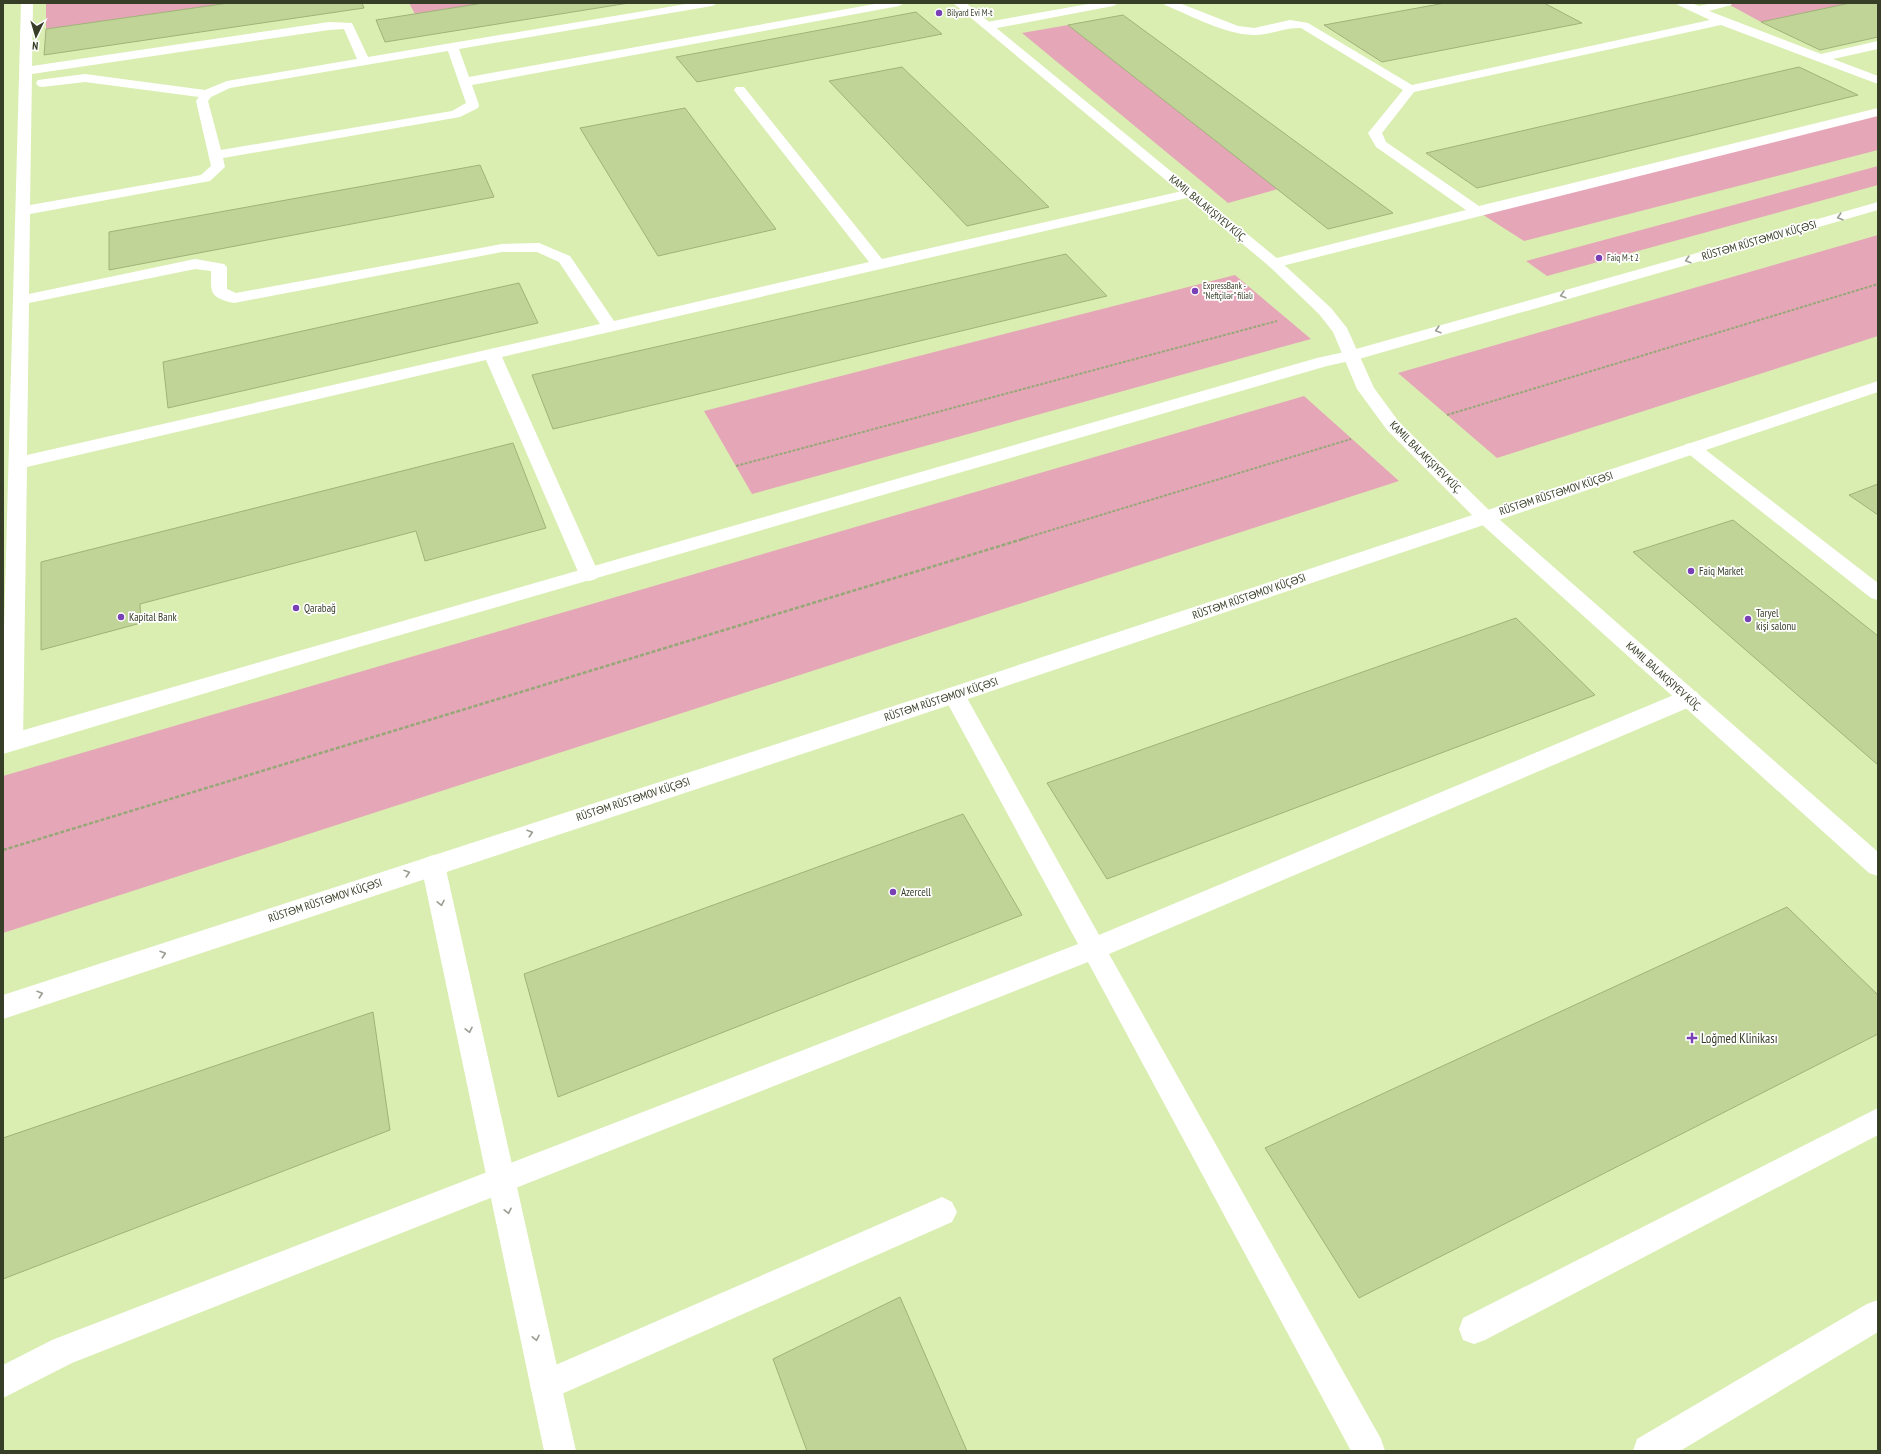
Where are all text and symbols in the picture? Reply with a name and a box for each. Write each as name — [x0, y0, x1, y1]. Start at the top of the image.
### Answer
place label: Bilyard Evi M-t — [947, 7, 993, 18]
marker: Bilyard Evi M-t — [934, 8, 944, 18]
north arrow — [16, 16, 56, 56]
text: N — [32, 39, 39, 53]
street label: KAMIL BALAKIŞIYEV KÜÇ. — [1166, 171, 1250, 245]
one-way arrow — [1837, 212, 1844, 221]
street label: RÜSTƏM RÜSTƏMOV KÜÇƏSI — [1700, 217, 1818, 263]
place label: Faiq M-t 2 — [1607, 252, 1639, 263]
marker: Faiq M-t 2 — [1594, 253, 1604, 263]
one-way arrow — [1685, 255, 1692, 263]
place label: ExpressBank - "Neftçilər" filialı — [1203, 280, 1253, 301]
marker: ExpressBank - "Neftçilər" filialı — [1190, 286, 1200, 296]
one-way arrow — [1560, 290, 1567, 299]
one-way arrow — [1435, 325, 1442, 334]
street label: KAMIL BALAKIŞIYEV KÜÇ. — [1387, 418, 1465, 496]
street label: RÜSTƏM RÜSTƏMOV KÜÇƏSI — [1497, 468, 1615, 518]
place label: Faiq Market — [1699, 564, 1744, 578]
marker: Faiq Market — [1686, 566, 1696, 576]
street label: RÜSTƏM RÜSTƏMOV KÜÇƏSI — [1191, 570, 1307, 622]
place label: Qarabağ — [304, 601, 336, 615]
marker: Qarabağ — [291, 603, 301, 613]
place label: Taryel kişi salonu — [1756, 606, 1796, 633]
place label: Kapital Bank — [129, 610, 177, 624]
marker: Kapital Bank — [116, 612, 126, 622]
marker: Taryel kişi salonu — [1743, 614, 1753, 624]
street label: KAMIL BALAKIŞIYEV KÜÇ. — [1623, 638, 1705, 714]
street label: RÜSTƏM RÜSTƏMOV KÜÇƏSI — [882, 674, 1000, 724]
street label: RÜSTƏM RÜSTƏMOV KÜÇƏSI — [574, 774, 692, 824]
one-way arrow — [526, 829, 533, 838]
one-way arrow — [403, 869, 410, 878]
street label: RÜSTƏM RÜSTƏMOV KÜÇƏSI — [266, 875, 384, 925]
place label: Azercell — [901, 885, 931, 899]
marker: Azercell — [888, 887, 898, 897]
one-way arrow — [436, 899, 444, 906]
one-way arrow — [160, 950, 167, 958]
one-way arrow — [36, 991, 43, 999]
one-way arrow — [464, 1026, 472, 1033]
place label: Loğmed Klinikası — [1701, 1030, 1778, 1047]
marker: Loğmed Klinikası — [1686, 1032, 1698, 1044]
one-way arrow — [504, 1208, 512, 1215]
one-way arrow — [531, 1335, 539, 1342]

